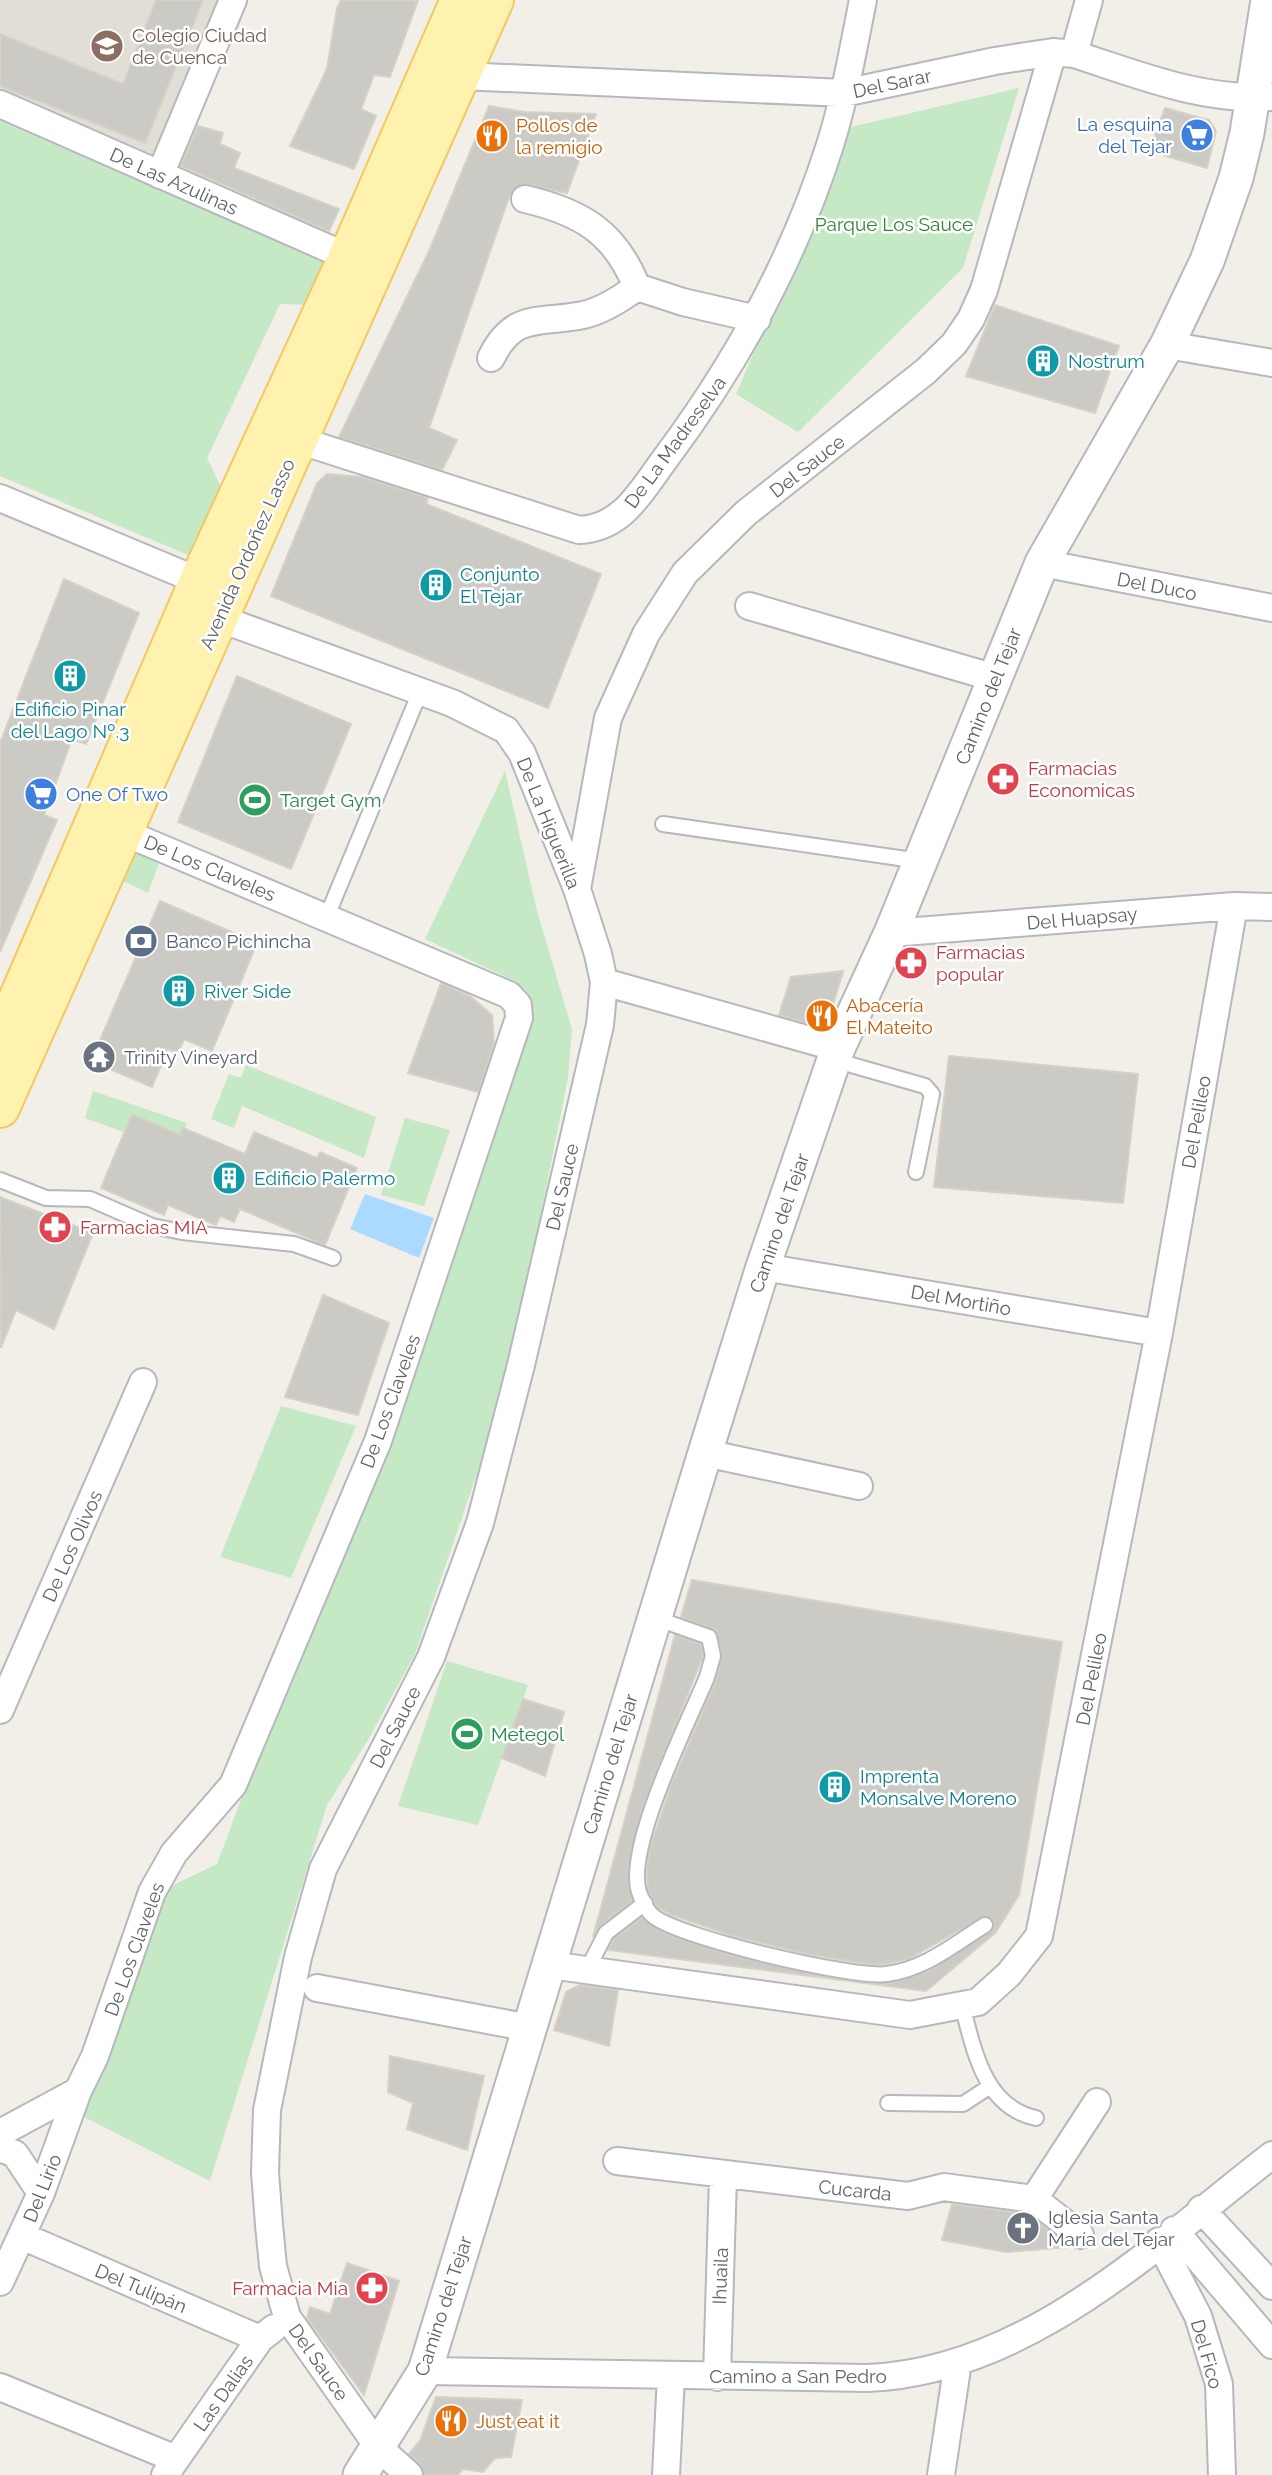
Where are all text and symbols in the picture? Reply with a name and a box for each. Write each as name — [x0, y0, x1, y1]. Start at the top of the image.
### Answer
place label: Colegio Ciudad de Cuenca — [132, 24, 267, 68]
school or university icon: Colegio Ciudad de Cuenca — [88, 27, 126, 65]
street label: Del Sarar — [851, 64, 934, 102]
place label: La esquina del Tejar — [1077, 113, 1172, 157]
place label: Pollos de la remigio — [516, 114, 603, 158]
supermarket icon: La esquina del Tejar — [1178, 116, 1216, 154]
restaurant icon: Pollos de la remigio — [473, 117, 511, 155]
street label: De Las Azulinas — [107, 143, 241, 219]
park label: Parque Los Sauce — [815, 213, 973, 235]
building icon: Nostrum — [1024, 342, 1062, 380]
place label: Nostrum — [1068, 350, 1145, 372]
street label: De La Madreselva — [620, 372, 730, 512]
street label: Del Sauce — [765, 430, 849, 502]
street label: Avenida Ordoñez Lasso — [195, 455, 299, 653]
place label: Conjunto El Tejar — [460, 563, 539, 607]
building icon: Conjunto El Tejar — [417, 566, 455, 604]
street label: Del Duco — [1115, 568, 1199, 604]
street label: Camino del Tejar — [950, 624, 1026, 768]
building icon: Edificio Pinar del Lago Nº.3 — [51, 657, 89, 695]
place label: Edificio Pinar del Lago Nº.3 — [11, 698, 129, 742]
street label: De La Higuerilla — [513, 754, 585, 892]
place label: Farmacias Economicas — [1028, 757, 1135, 801]
pharmacy icon: Farmacias Economicas — [984, 760, 1022, 798]
supermarket icon: One Of Two — [22, 775, 60, 813]
sports icon: Target Gym — [236, 781, 274, 819]
place label: One Of Two — [66, 783, 168, 805]
place label: Target Gym — [280, 789, 382, 811]
street label: De Los Claveles — [141, 830, 279, 906]
street label: Del Huapsay — [1026, 902, 1138, 934]
bank icon: Banco Pichincha — [122, 922, 160, 960]
place label: Banco Pichincha — [166, 930, 311, 952]
place label: Farmacias popular — [936, 941, 1025, 985]
pharmacy icon: Farmacias popular — [892, 944, 930, 982]
building icon: River Side — [160, 972, 198, 1010]
place label: River Side — [204, 980, 291, 1002]
place label: Abacería El Mateito — [846, 994, 933, 1038]
restaurant icon: Abacería El Mateito — [803, 997, 841, 1035]
temple icon: Trinity Vineyard — [80, 1038, 118, 1076]
place label: Trinity Vineyard — [124, 1046, 258, 1068]
street label: Del Pelileo — [1177, 1074, 1215, 1170]
street label: Del Sauce — [541, 1141, 583, 1233]
street label: Camino del Tejar — [745, 1150, 813, 1296]
building icon: Edificio Palermo — [210, 1159, 248, 1197]
place label: Edificio Palermo — [254, 1167, 395, 1189]
pharmacy icon: Farmacias MIA — [36, 1208, 74, 1246]
place label: Farmacias MIA — [80, 1216, 208, 1238]
street label: Del Mortiño — [909, 1280, 1013, 1320]
street label: De Los Claveles — [356, 1331, 424, 1471]
street label: De Los Olivos — [38, 1487, 106, 1605]
street label: Del Pelileo — [1071, 1631, 1111, 1727]
street label: Del Sauce — [365, 1682, 425, 1772]
street label: Camino del Tejar — [578, 1691, 642, 1837]
sports icon: Metegol — [448, 1715, 486, 1753]
place label: Metegol — [491, 1723, 565, 1745]
place label: Imprenta Monsalve Moreno — [860, 1765, 1017, 1809]
building icon: Imprenta Monsalve Moreno — [816, 1768, 854, 1806]
street label: De Los Claveles — [100, 1879, 168, 2019]
street label: Del Lirio — [18, 2151, 66, 2225]
street label: Cucarda — [817, 2175, 893, 2205]
place label: Iglesia Santa María del Tejar — [1048, 2206, 1175, 2250]
church icon: Iglesia Santa María del Tejar — [1004, 2209, 1042, 2247]
street label: Camino del Tejar — [410, 2233, 476, 2379]
street label: Ihuaila — [708, 2247, 732, 2305]
street label: Del Tulipán — [92, 2259, 190, 2317]
pharmacy icon: Farmacia Mia — [353, 2269, 391, 2307]
place label: Farmacia Mia — [232, 2277, 348, 2299]
street label: Del Fico — [1187, 2317, 1227, 2391]
street label: Del Sauce — [285, 2319, 353, 2405]
street label: Las Dalias — [189, 2351, 257, 2435]
street label: Camino a San Pedro — [709, 2365, 887, 2387]
restaurant icon: Just eat it — [432, 2402, 470, 2440]
place label: Just eat it — [476, 2410, 561, 2432]

